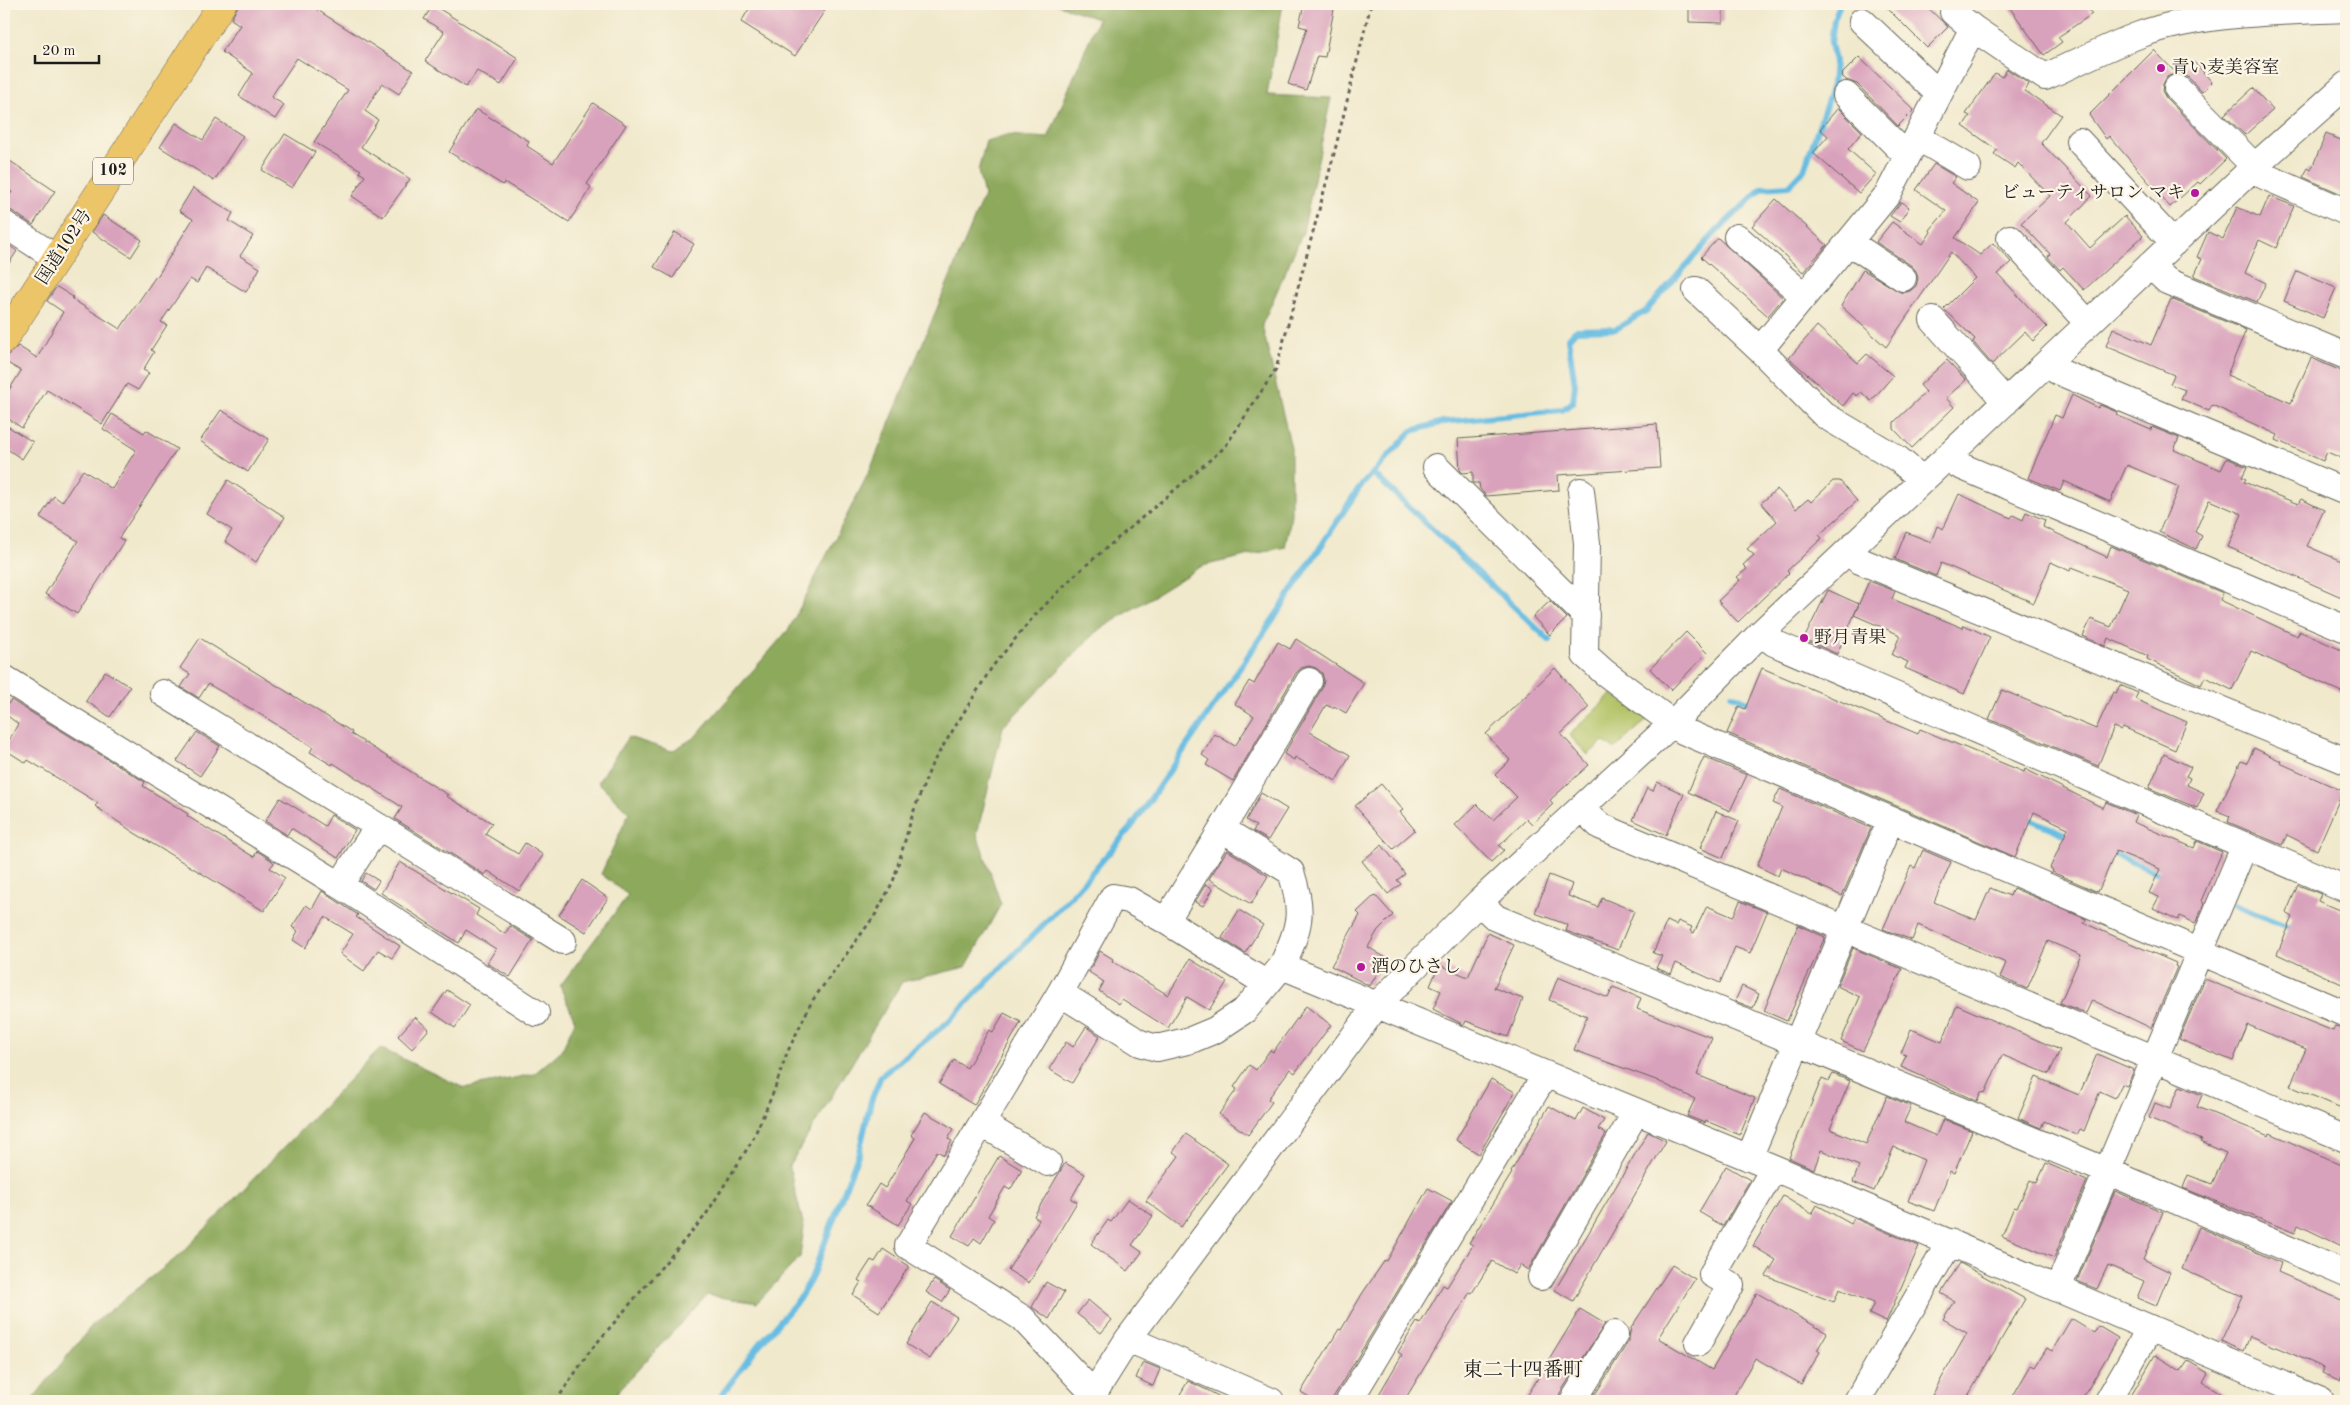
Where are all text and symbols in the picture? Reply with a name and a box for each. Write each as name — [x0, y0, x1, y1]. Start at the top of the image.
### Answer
scale bar — [35, 32, 99, 64]
text: 20 m — [42, 44, 76, 59]
place label: 青い麦美容室 — [2171, 57, 2279, 77]
marker: 青い麦美容室 — [2155, 62, 2167, 74]
road number: 102 — [93, 158, 133, 185]
place label: ビューティサロン マキ — [2001, 183, 2185, 202]
marker: ビューティサロン マキ — [2189, 187, 2201, 199]
street label: 国道102号 — [32, 205, 95, 288]
place label: 野月青果 — [1814, 627, 1886, 647]
marker: 野月青果 — [1798, 632, 1810, 644]
place label: 酒のひさし — [1371, 957, 1461, 976]
marker: 酒のひさし — [1355, 961, 1367, 973]
district label: 東二十四番町 — [1463, 1359, 1583, 1381]

